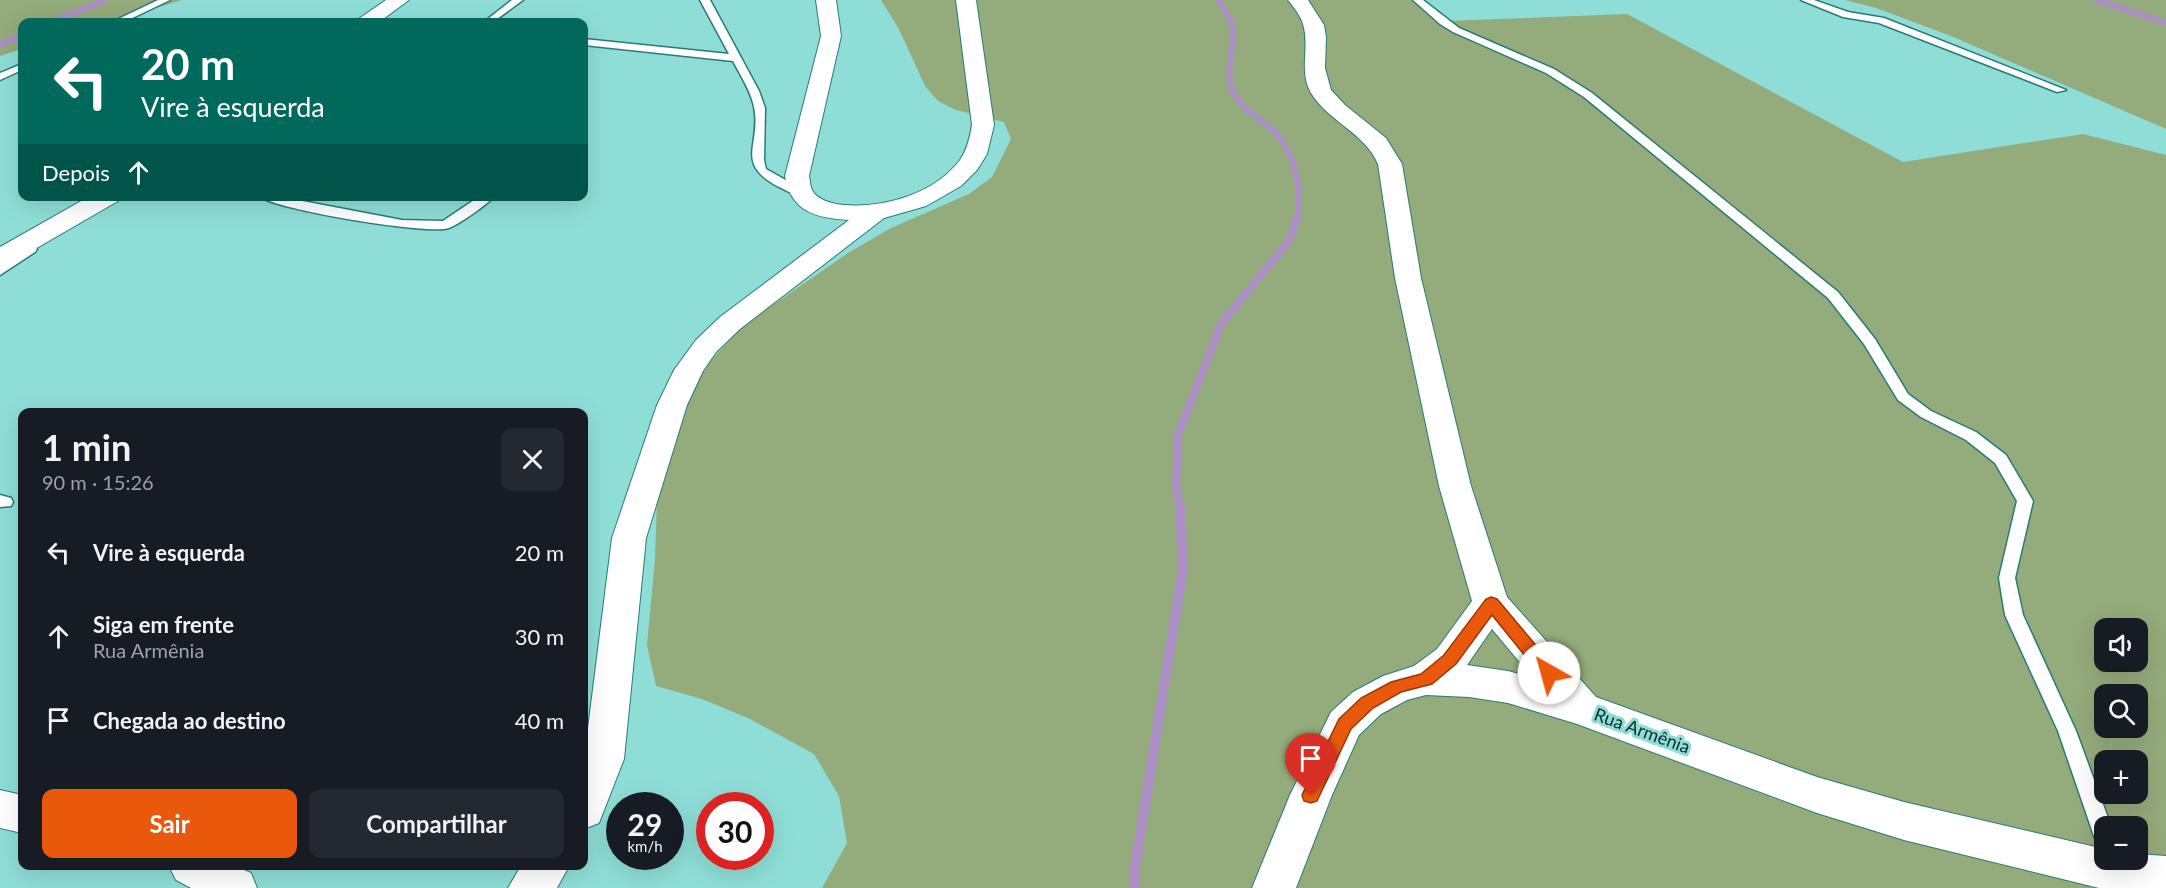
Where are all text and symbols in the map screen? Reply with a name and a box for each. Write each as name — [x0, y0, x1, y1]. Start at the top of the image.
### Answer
text: 20 m — [141, 39, 235, 89]
icon: left — [42, 42, 120, 120]
text: Vire à esquerda — [141, 90, 325, 123]
icon: ahead — [122, 156, 155, 189]
text: Depois — [42, 159, 110, 186]
text: 1 min — [42, 425, 131, 469]
button: close — [501, 428, 564, 491]
text: 90 m · 15:26 — [42, 470, 154, 494]
icon: left — [42, 536, 75, 569]
text: Vire à esquerda — [93, 539, 245, 566]
text: 20 m — [515, 539, 564, 566]
text: Siga em frente — [93, 611, 234, 638]
map controls — [2094, 618, 2148, 870]
button: sound — [2094, 618, 2148, 672]
icon: ahead — [42, 620, 75, 653]
text: 30 m — [515, 623, 564, 650]
text: Rua Armênia — [93, 638, 204, 662]
position arrow — [1517, 641, 1581, 705]
button: search — [2094, 684, 2148, 738]
street label: Rua Armênia — [1591, 703, 1693, 758]
icon: arrive — [42, 704, 75, 737]
text: Chegada ao destino — [93, 707, 286, 734]
text: 40 m — [515, 707, 564, 734]
pin — [1285, 733, 1336, 795]
icon: arrive — [1294, 742, 1327, 775]
button: + — [2094, 750, 2148, 804]
button: Sair — [42, 789, 297, 858]
button: Compartilhar — [309, 789, 564, 858]
speed limit sign: 30 — [696, 792, 774, 870]
text: 29 — [628, 806, 662, 842]
button: − — [2094, 816, 2148, 870]
text: km/h — [627, 837, 663, 855]

